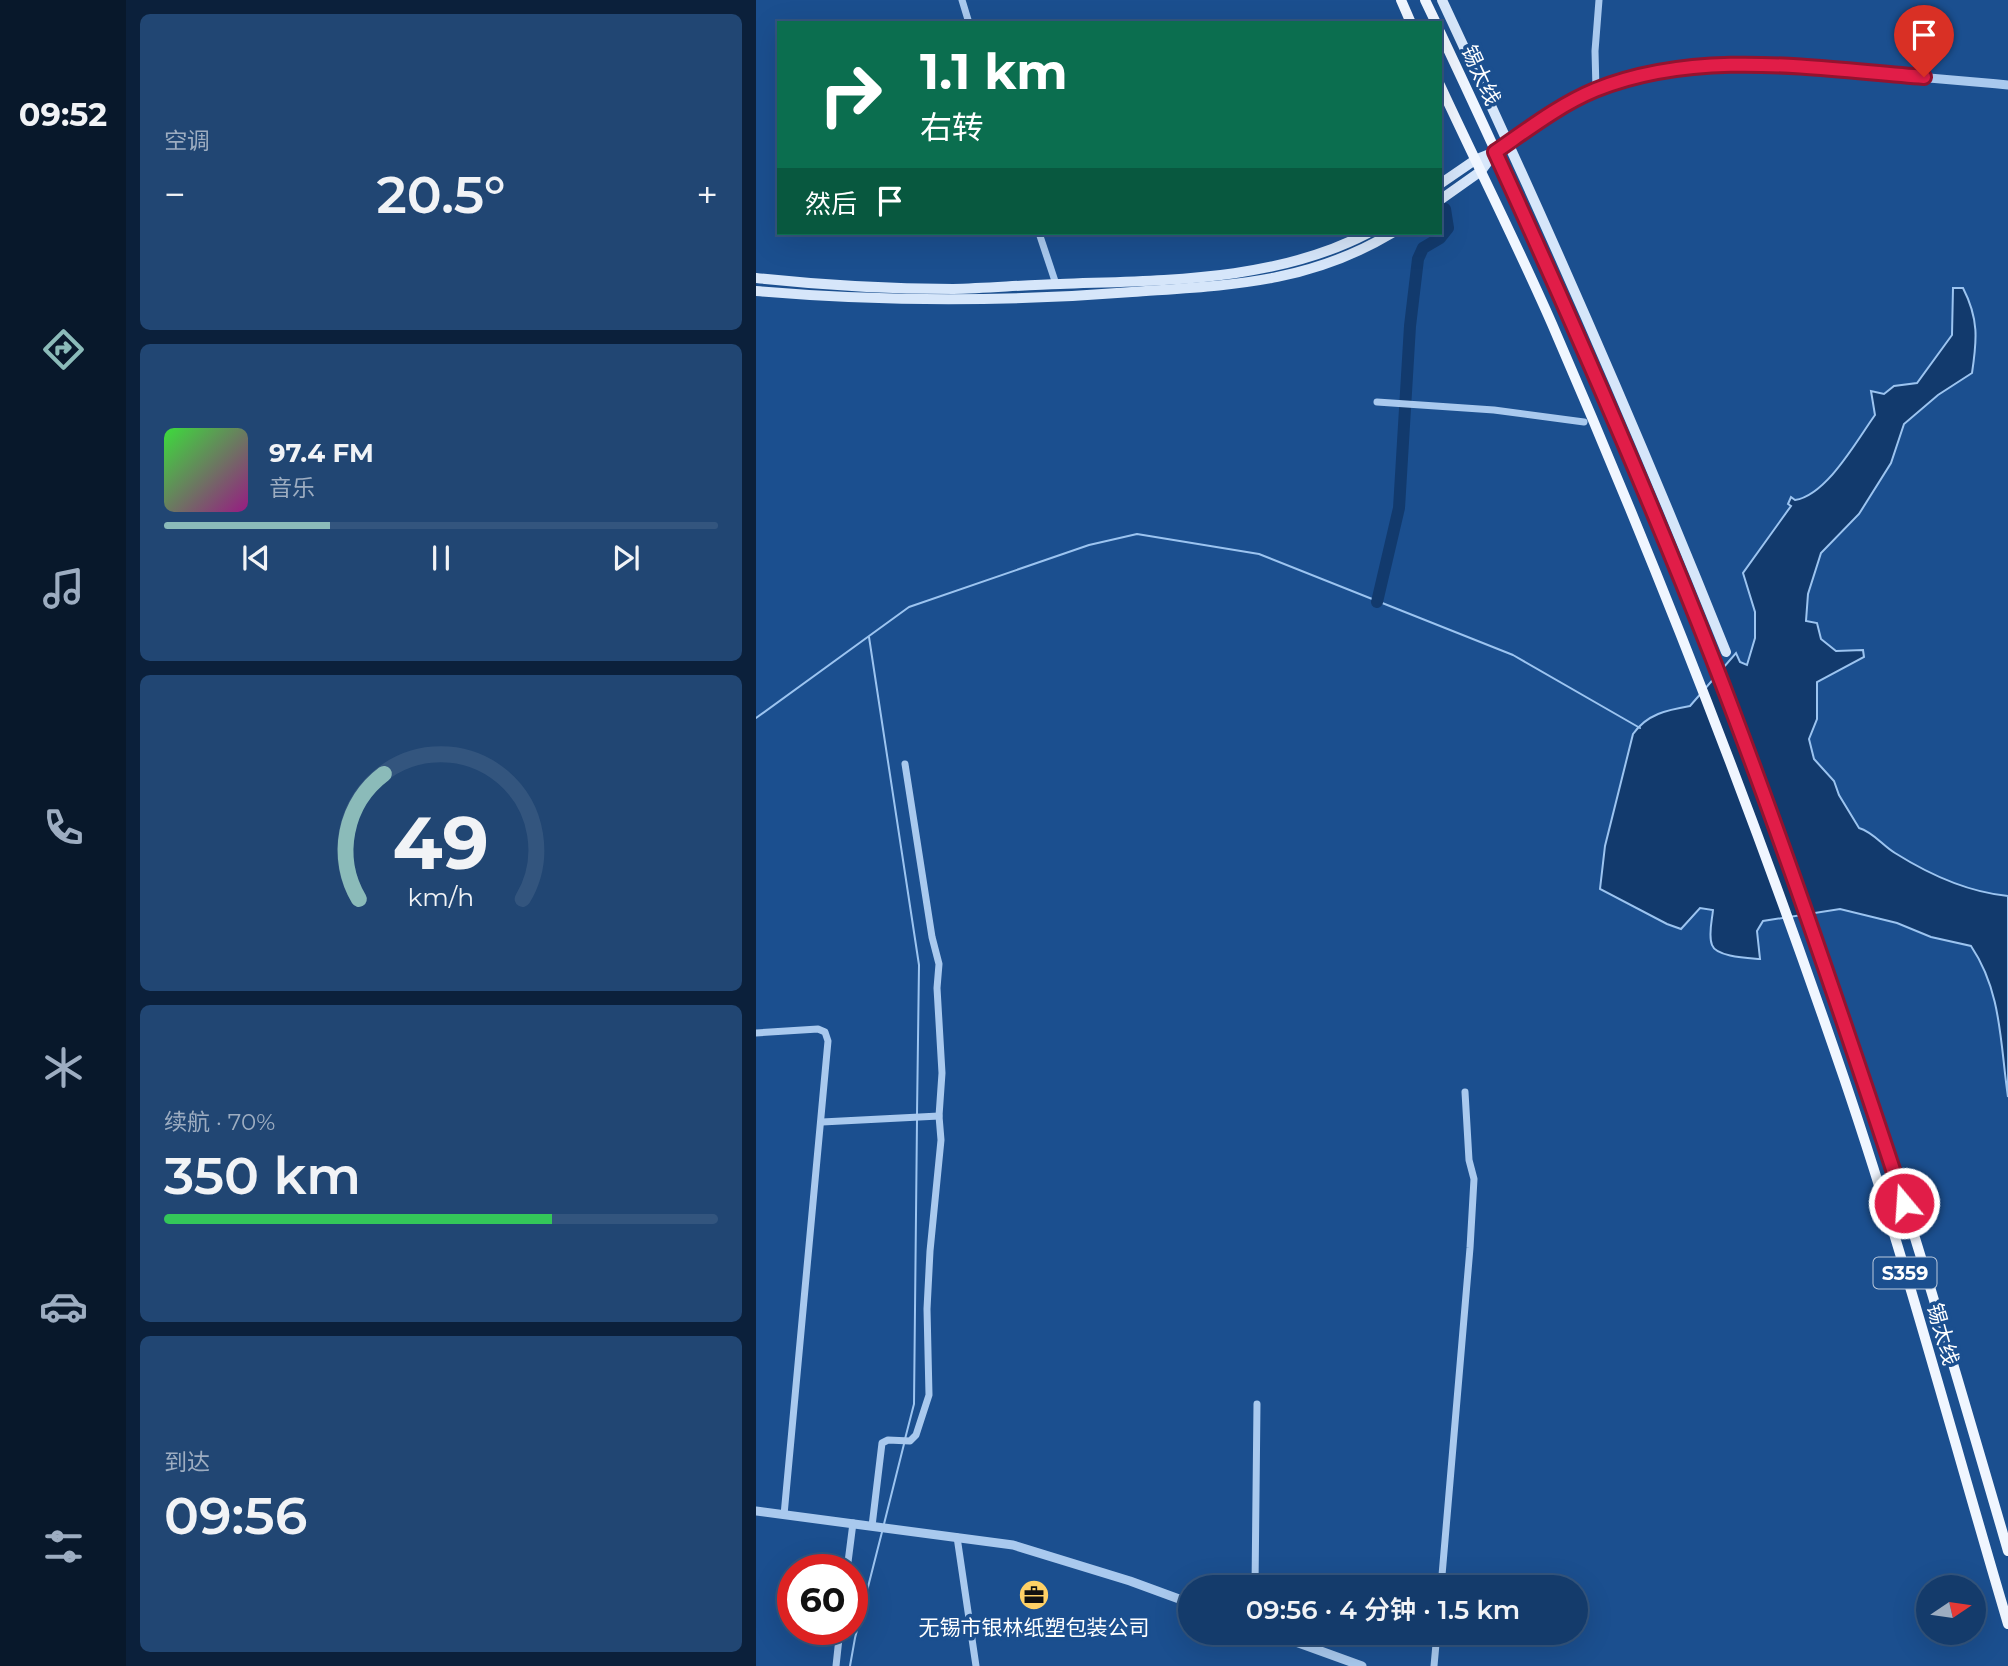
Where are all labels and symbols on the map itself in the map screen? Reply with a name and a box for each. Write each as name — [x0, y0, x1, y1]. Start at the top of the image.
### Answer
pin — [1894, 5, 1954, 77]
street label: 锡太线 — [1456, 41, 1506, 109]
position arrow — [1867, 1166, 1941, 1240]
road number: S359 — [1874, 1258, 1936, 1288]
street label: 锡太线 — [1922, 1300, 1964, 1368]
speed limit sign: 60 — [777, 1554, 868, 1645]
north arrow — [1916, 1575, 1986, 1645]
office icon: 无锡市银林纸塑包装公司 — [1017, 1578, 1051, 1612]
place label: 无锡市银林纸塑包装公司 — [919, 1615, 1150, 1640]

